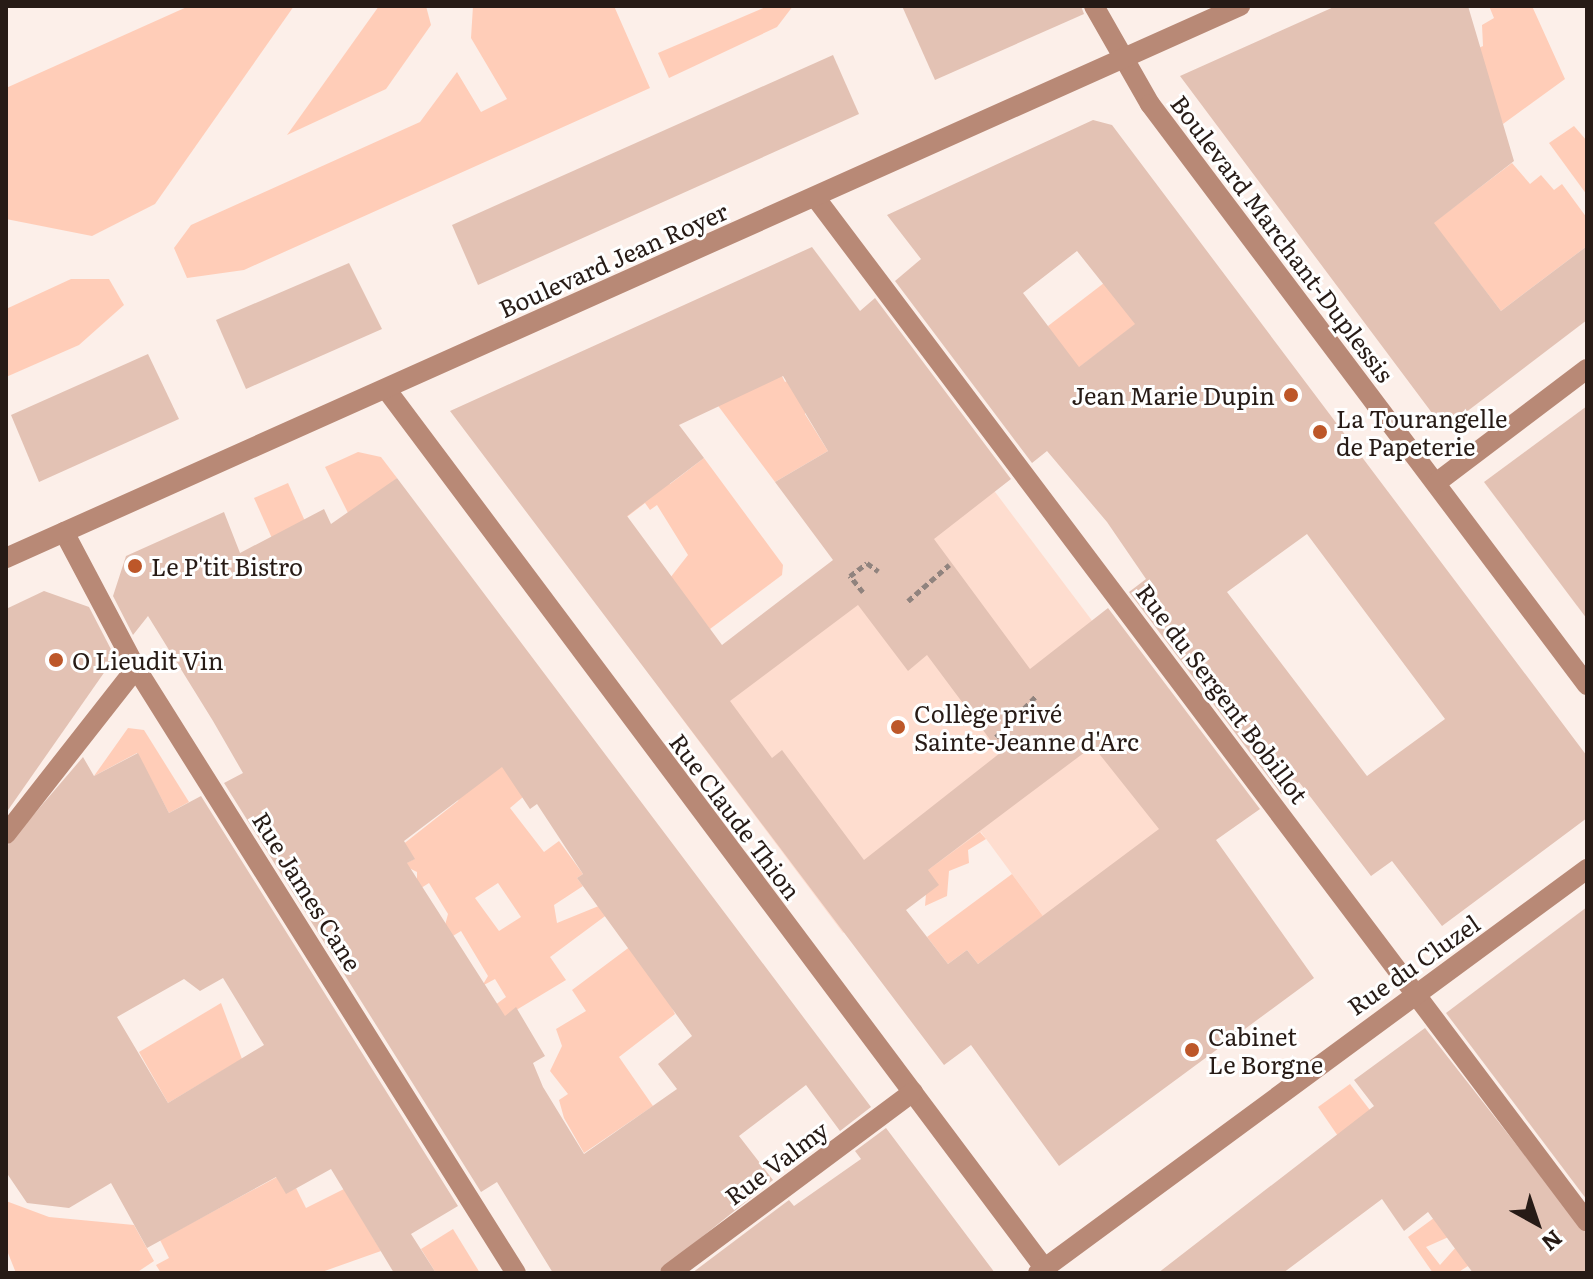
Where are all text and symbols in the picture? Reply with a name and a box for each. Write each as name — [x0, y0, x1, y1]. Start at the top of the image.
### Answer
street label: Boulevard Marchant-Duplessis — [1166, 89, 1400, 387]
street label: Boulevard Jean Royer — [494, 196, 732, 322]
place label: Jean Marie Dupin — [1072, 381, 1275, 409]
marker: Jean Marie Dupin — [1282, 386, 1300, 404]
place label: La Tourangelle de Papeterie — [1336, 404, 1507, 460]
marker: La Tourangelle de Papeterie — [1311, 423, 1329, 441]
place label: Le P'tit Bistro — [151, 552, 303, 580]
marker: Le P'tit Bistro — [126, 557, 144, 575]
street label: Rue du Sergent Bobillot — [1131, 578, 1315, 808]
place label: O Lieudit Vin — [72, 646, 224, 674]
marker: O Lieudit Vin — [47, 651, 65, 669]
place label: Collège privé Sainte-Jeanne d'Arc — [914, 699, 1139, 755]
marker: Collège privé Sainte-Jeanne d'Arc — [889, 718, 907, 736]
street label: Rue Claude Thion — [664, 727, 808, 905]
street label: Rue James Cane — [248, 806, 368, 976]
street label: Rue du Cluzel — [1342, 908, 1484, 1020]
place label: Cabinet Le Borgne — [1208, 1022, 1323, 1078]
marker: Cabinet Le Borgne — [1183, 1041, 1201, 1059]
street label: Rue Valmy — [719, 1114, 833, 1210]
north arrow — [1497, 1183, 1577, 1263]
text: N — [1535, 1223, 1570, 1260]

